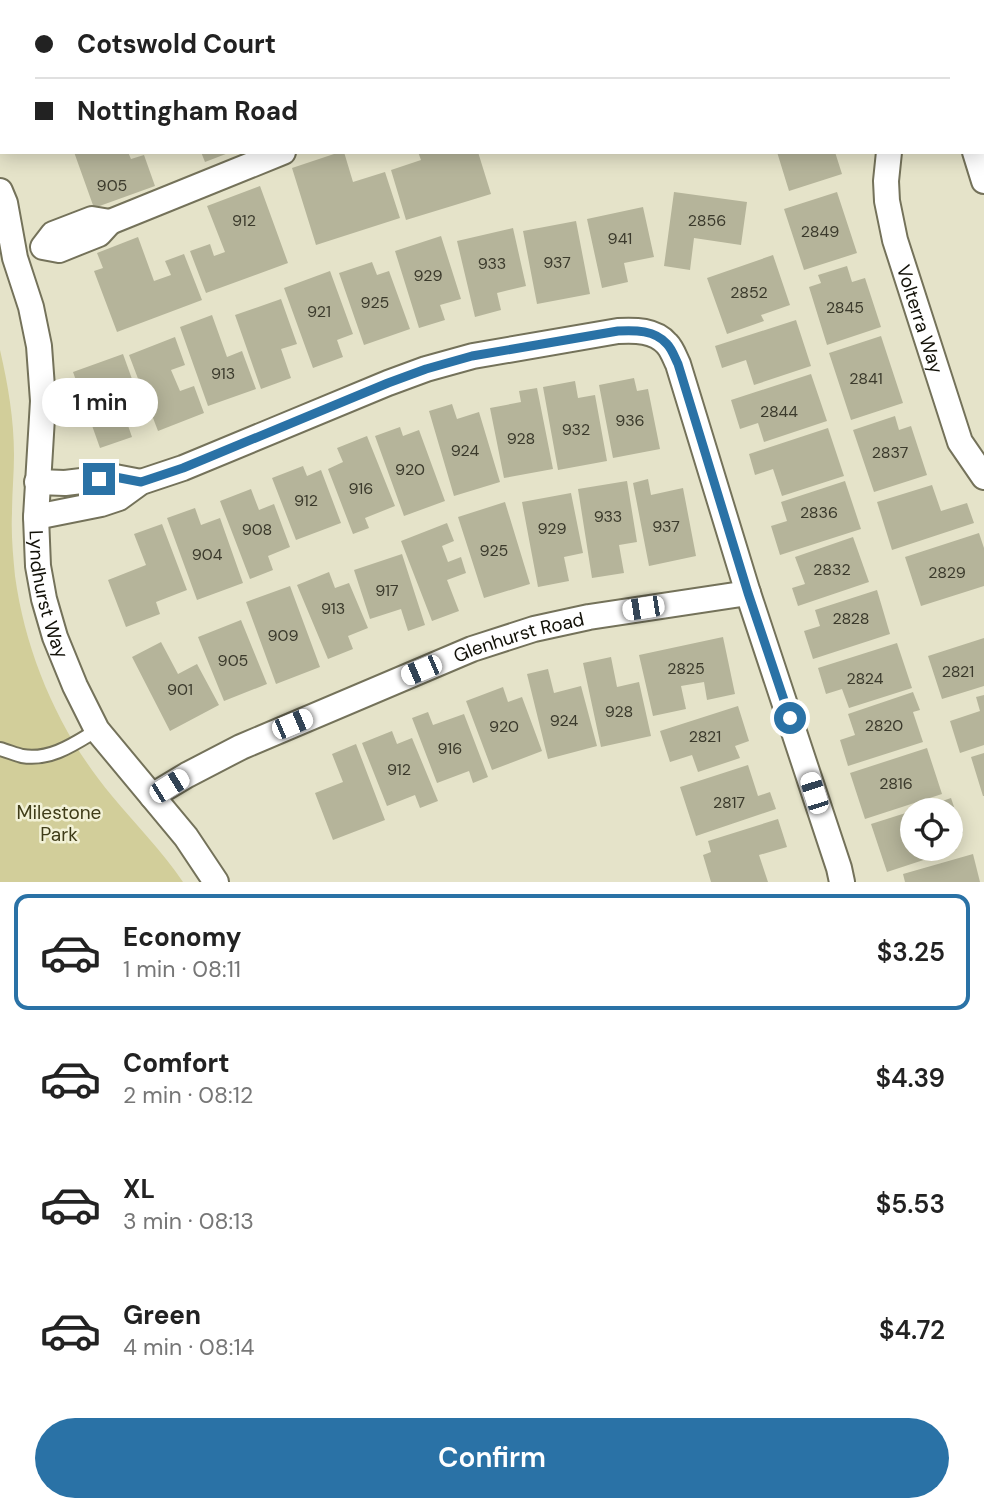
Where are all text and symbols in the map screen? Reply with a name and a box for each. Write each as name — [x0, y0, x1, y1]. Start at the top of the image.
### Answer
text: Cotswold Court — [77, 27, 276, 61]
text: Nottingham Road — [77, 94, 298, 128]
house number: 905 — [97, 175, 127, 196]
house number: 912 — [232, 210, 256, 231]
house number: 2856 — [688, 210, 726, 231]
house number: 2849 — [801, 221, 839, 242]
house number: 941 — [608, 228, 632, 249]
house number: 937 — [543, 252, 571, 273]
house number: 933 — [478, 253, 506, 274]
street label: Volterra Way — [891, 262, 949, 377]
house number: 929 — [414, 265, 442, 286]
house number: 2852 — [730, 282, 768, 303]
house number: 925 — [361, 292, 389, 313]
house number: 2845 — [826, 297, 864, 318]
house number: 921 — [307, 301, 331, 322]
house number: 913 — [211, 363, 235, 384]
house number: 2841 — [849, 368, 883, 389]
callout: 1 min — [41, 378, 157, 426]
text: 1 min — [73, 387, 127, 417]
house number: 2844 — [760, 401, 798, 422]
house number: 936 — [615, 410, 645, 431]
house number: 932 — [562, 419, 590, 440]
house number: 928 — [507, 428, 535, 449]
house number: 924 — [451, 440, 480, 461]
house number: 2837 — [872, 442, 908, 463]
house number: 920 — [395, 459, 425, 480]
route end — [83, 463, 115, 495]
house number: 916 — [349, 478, 373, 499]
house number: 912 — [294, 490, 318, 511]
house number: 2836 — [800, 502, 838, 523]
house number: 933 — [594, 506, 622, 527]
house number: 937 — [652, 516, 680, 537]
house number: 929 — [538, 518, 566, 539]
house number: 908 — [242, 519, 272, 540]
street label: Lyndhurst Way — [24, 529, 74, 662]
house number: 925 — [480, 540, 508, 561]
house number: 904 — [192, 544, 223, 565]
house number: 2832 — [813, 559, 851, 580]
house number: 2829 — [928, 562, 966, 583]
house number: 917 — [375, 580, 399, 601]
car — [621, 594, 666, 622]
house number: 913 — [321, 598, 345, 619]
street label: Glenhurst Road — [450, 606, 586, 668]
house number: 2828 — [832, 608, 870, 629]
house number: 909 — [267, 625, 299, 646]
house number: 905 — [218, 650, 248, 671]
car — [398, 652, 445, 688]
house number: 2825 — [667, 658, 705, 679]
house number: 2821 — [942, 661, 974, 682]
house number: 2824 — [846, 668, 884, 689]
house number: 901 — [167, 679, 193, 700]
house number: 928 — [605, 701, 633, 722]
route start — [774, 702, 806, 734]
car — [269, 706, 316, 742]
house number: 924 — [550, 710, 579, 731]
house number: 2820 — [865, 715, 903, 736]
house number: 920 — [489, 716, 519, 737]
house number: 2821 — [689, 726, 721, 747]
house number: 916 — [438, 738, 462, 759]
house number: 912 — [387, 759, 411, 780]
car — [146, 766, 193, 806]
car — [798, 770, 831, 816]
house number: 2816 — [879, 773, 913, 794]
house number: 2817 — [713, 792, 745, 813]
map controls — [900, 798, 963, 861]
button: locate — [900, 798, 963, 861]
park label: Milestone Park — [17, 800, 101, 847]
text: Economy — [123, 920, 241, 954]
icon: car — [39, 921, 102, 984]
text: $3.25 — [877, 935, 945, 969]
text: 1 min · 08:11 — [123, 954, 241, 984]
text: Comfort — [123, 1046, 229, 1080]
icon: car — [39, 1047, 102, 1110]
text: $4.39 — [875, 1061, 945, 1095]
text: 2 min · 08:12 — [123, 1080, 253, 1110]
text: XL — [123, 1172, 155, 1206]
icon: car — [39, 1173, 102, 1236]
text: $5.53 — [876, 1187, 945, 1221]
text: 3 min · 08:13 — [123, 1206, 254, 1236]
text: Green — [123, 1298, 201, 1332]
icon: car — [39, 1299, 102, 1362]
text: $4.72 — [879, 1313, 945, 1347]
text: 4 min · 08:14 — [123, 1332, 255, 1362]
button: Confirm — [35, 1418, 949, 1498]

